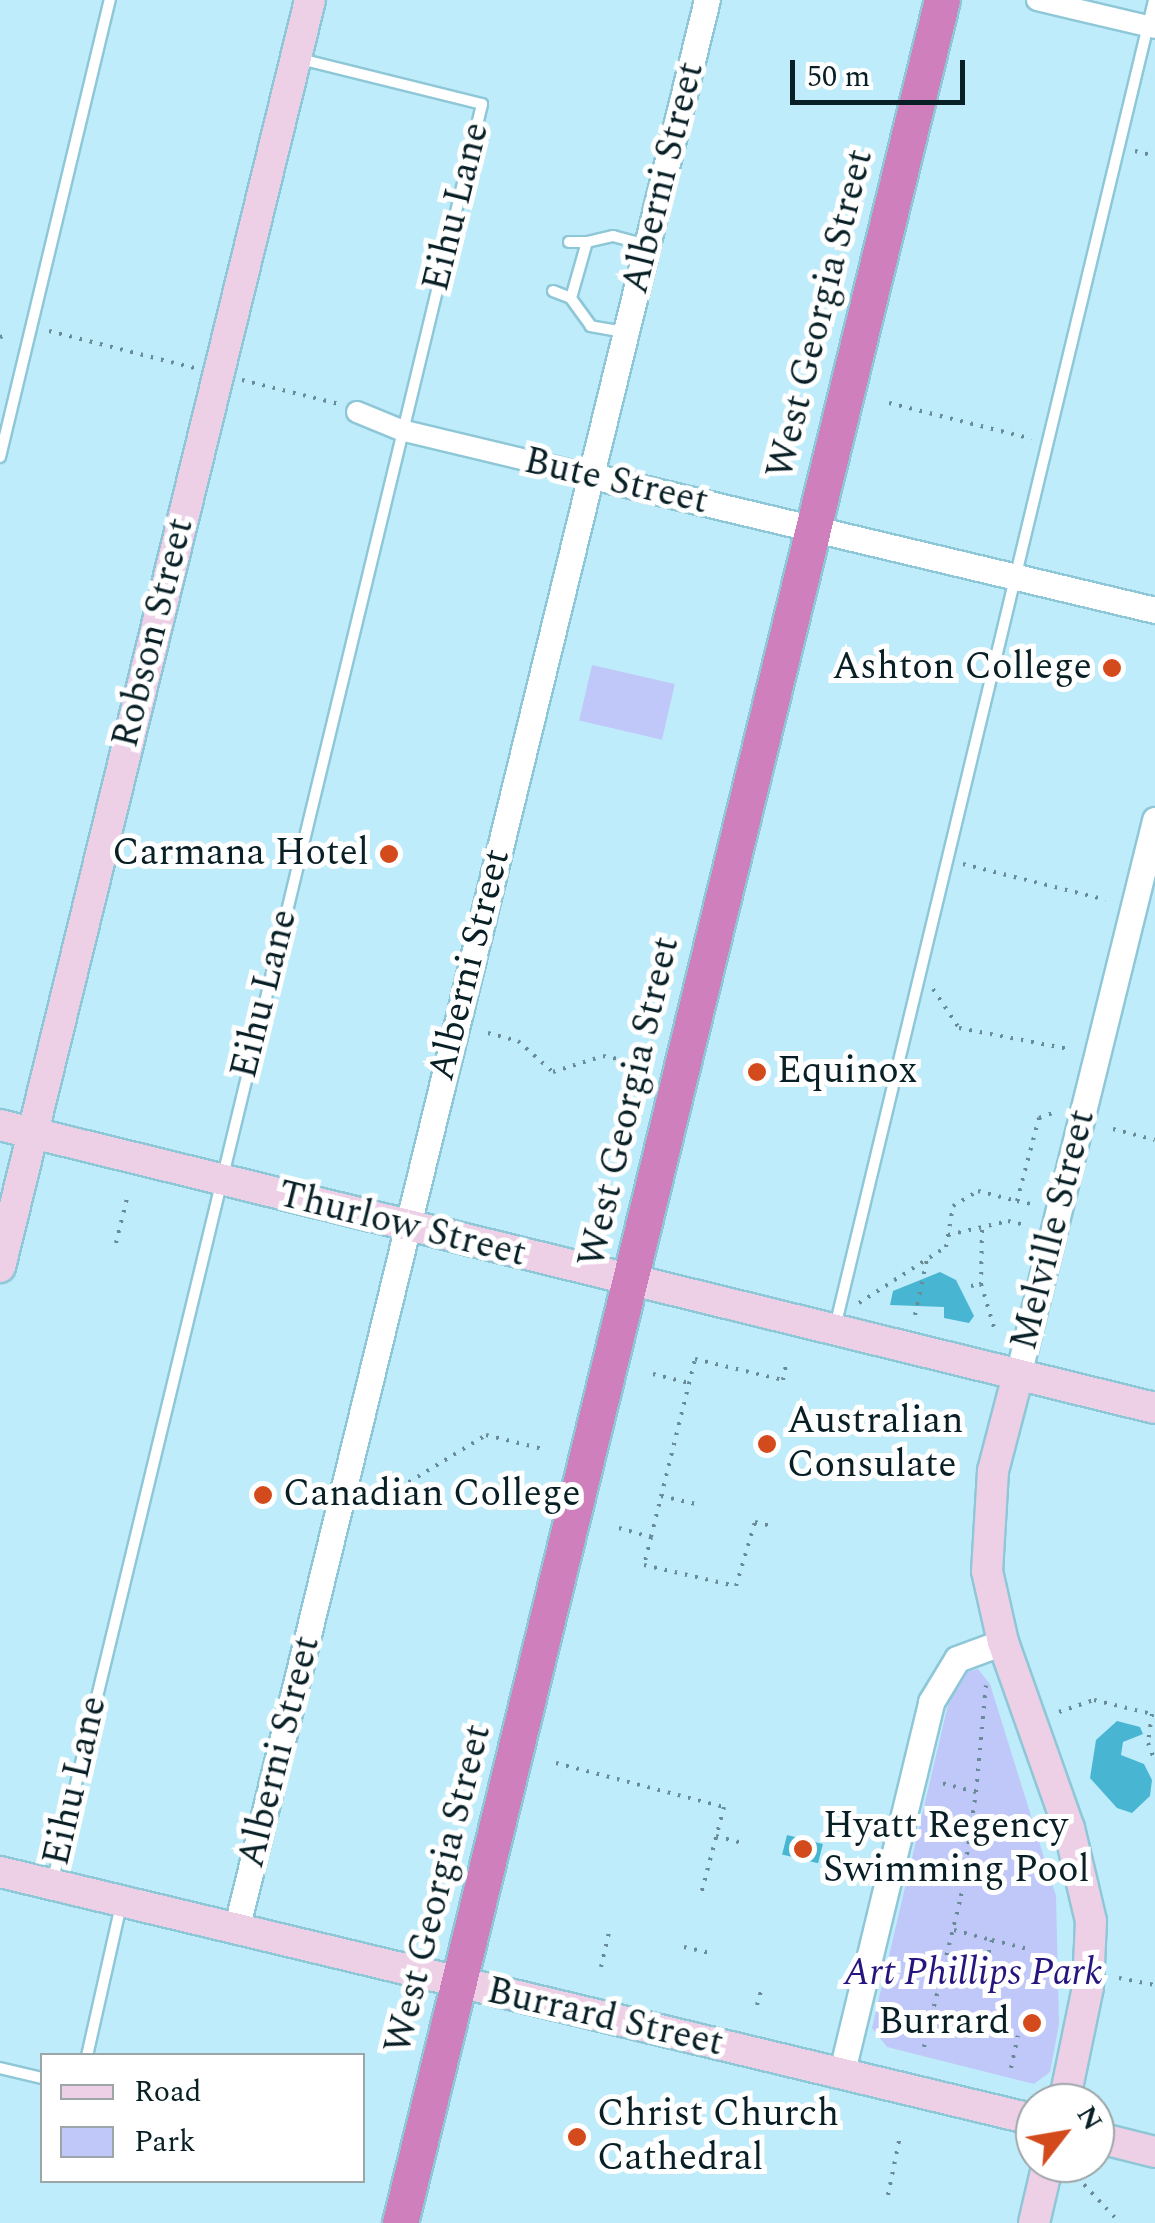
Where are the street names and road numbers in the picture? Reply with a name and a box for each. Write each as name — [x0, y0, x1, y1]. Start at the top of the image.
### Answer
street label: Alberni Street — [613, 57, 715, 299]
street label: Eihu Lane — [414, 118, 500, 296]
street label: West Georgia Street — [758, 145, 884, 483]
street label: Bute Street — [520, 439, 712, 525]
street label: Robson Street — [103, 513, 205, 753]
street label: Alberni Street — [419, 844, 521, 1086]
street label: Eihu Lane — [222, 905, 308, 1083]
street label: West Georgia Street — [570, 932, 690, 1272]
street label: Melville Street — [1002, 1105, 1106, 1355]
street label: Thurlow Street — [273, 1172, 531, 1278]
street label: Alberni Street — [229, 1631, 331, 1873]
street label: Eihu Lane — [34, 1692, 118, 1870]
street label: West Georgia Street — [376, 1720, 502, 2058]
street label: Burrard Street — [482, 1969, 728, 2067]

